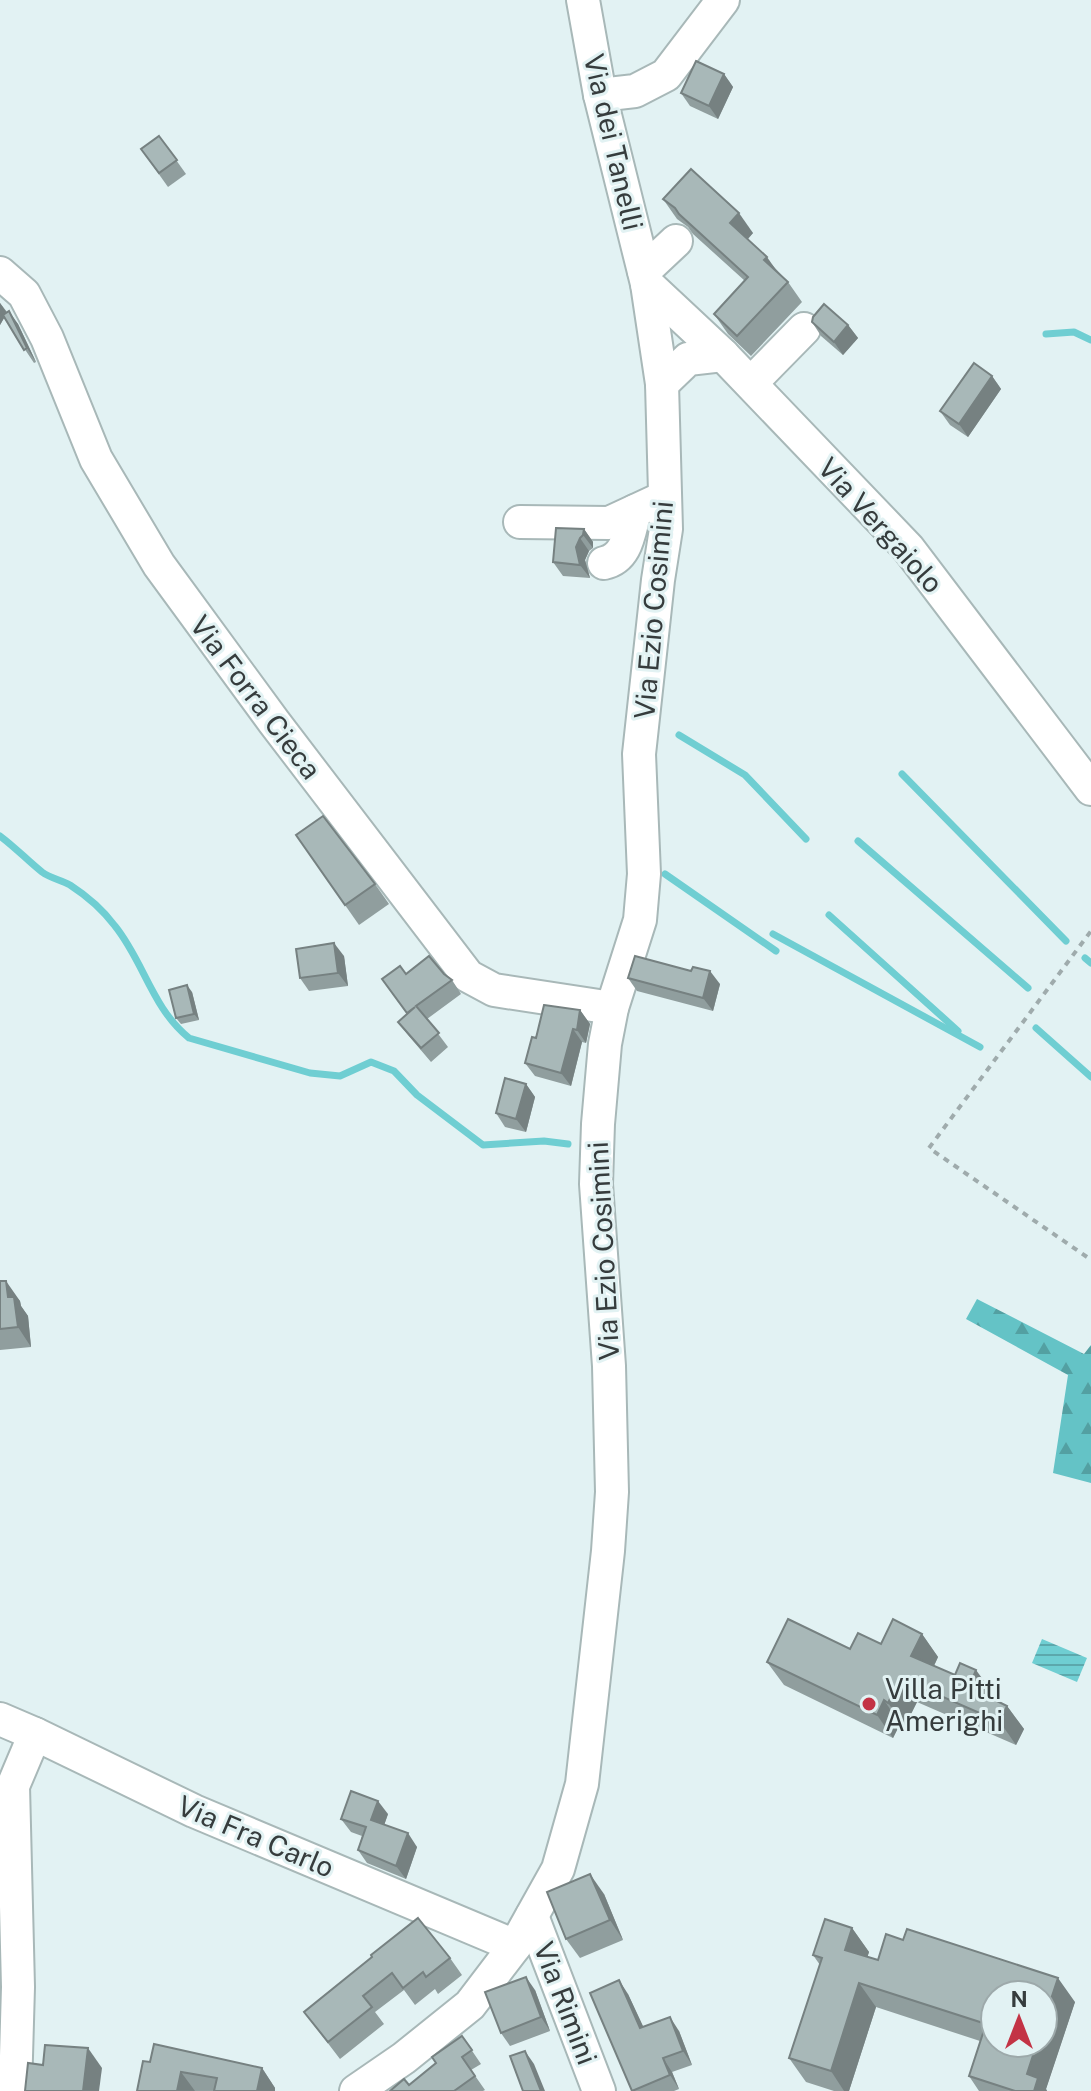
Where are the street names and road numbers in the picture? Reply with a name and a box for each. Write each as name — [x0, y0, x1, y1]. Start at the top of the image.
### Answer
street label: Via dei Tanelli — [578, 51, 650, 233]
street label: Via Vergaiolo — [812, 451, 950, 599]
street label: Via Ezio Cosimini — [627, 499, 679, 721]
street label: Via Forra Cieca — [184, 609, 328, 785]
street label: Via Ezio Cosimini — [581, 1141, 625, 1361]
street label: Via Fra Carlo — [173, 1788, 339, 1884]
street label: Via Rimini — [528, 1937, 604, 2069]

